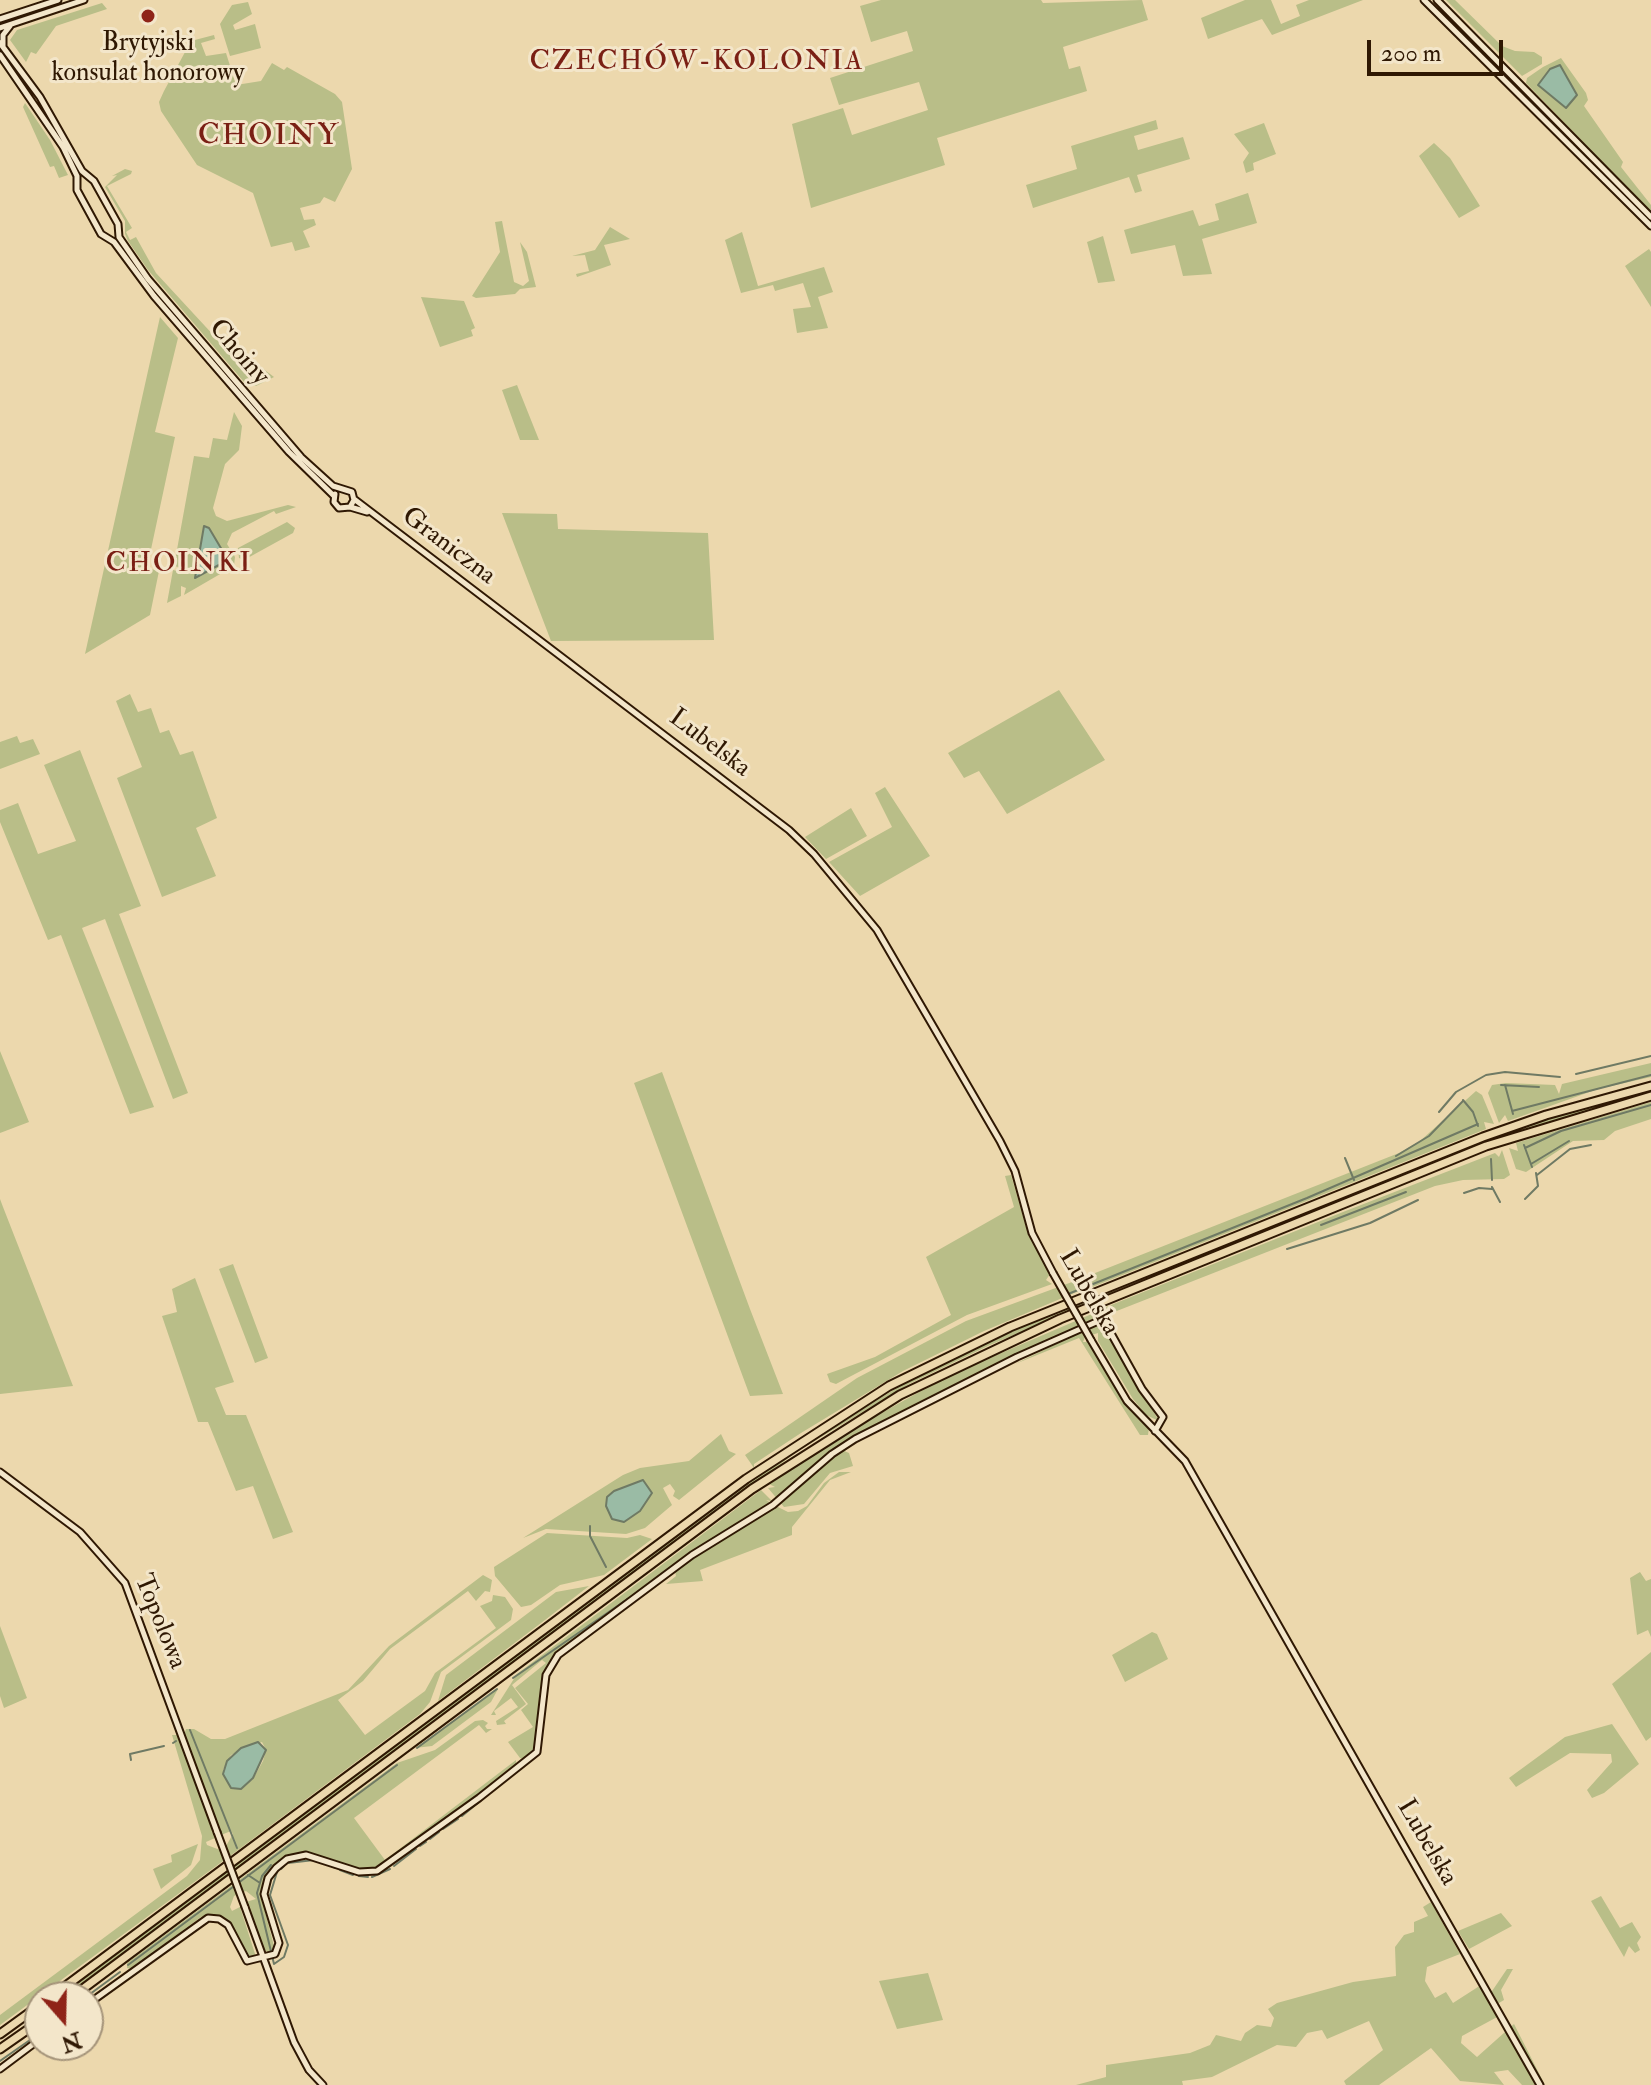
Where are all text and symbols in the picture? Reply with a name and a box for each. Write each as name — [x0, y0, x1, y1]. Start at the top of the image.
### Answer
marker: Brytyjski konsulat honorowy — [139, 7, 157, 25]
scale bar — [1371, 24, 1507, 74]
place label: Brytyjski konsulat honorowy — [52, 28, 244, 90]
text: 200 m — [1381, 38, 1441, 69]
district label: CZECHÓW-KOLONIA — [529, 46, 865, 80]
district label: CHOINY — [198, 120, 340, 156]
street label: Choiny — [201, 314, 275, 392]
street label: Graniczna — [395, 502, 501, 592]
district label: CHOINKI — [105, 548, 253, 582]
street label: Lubelska — [662, 703, 756, 785]
street label: Lubelska — [1051, 1244, 1125, 1342]
street label: Topolowa — [126, 1570, 192, 1674]
street label: Lubelska — [1389, 1794, 1463, 1892]
north arrow — [24, 1981, 104, 2061]
text: N — [57, 2025, 86, 2058]

